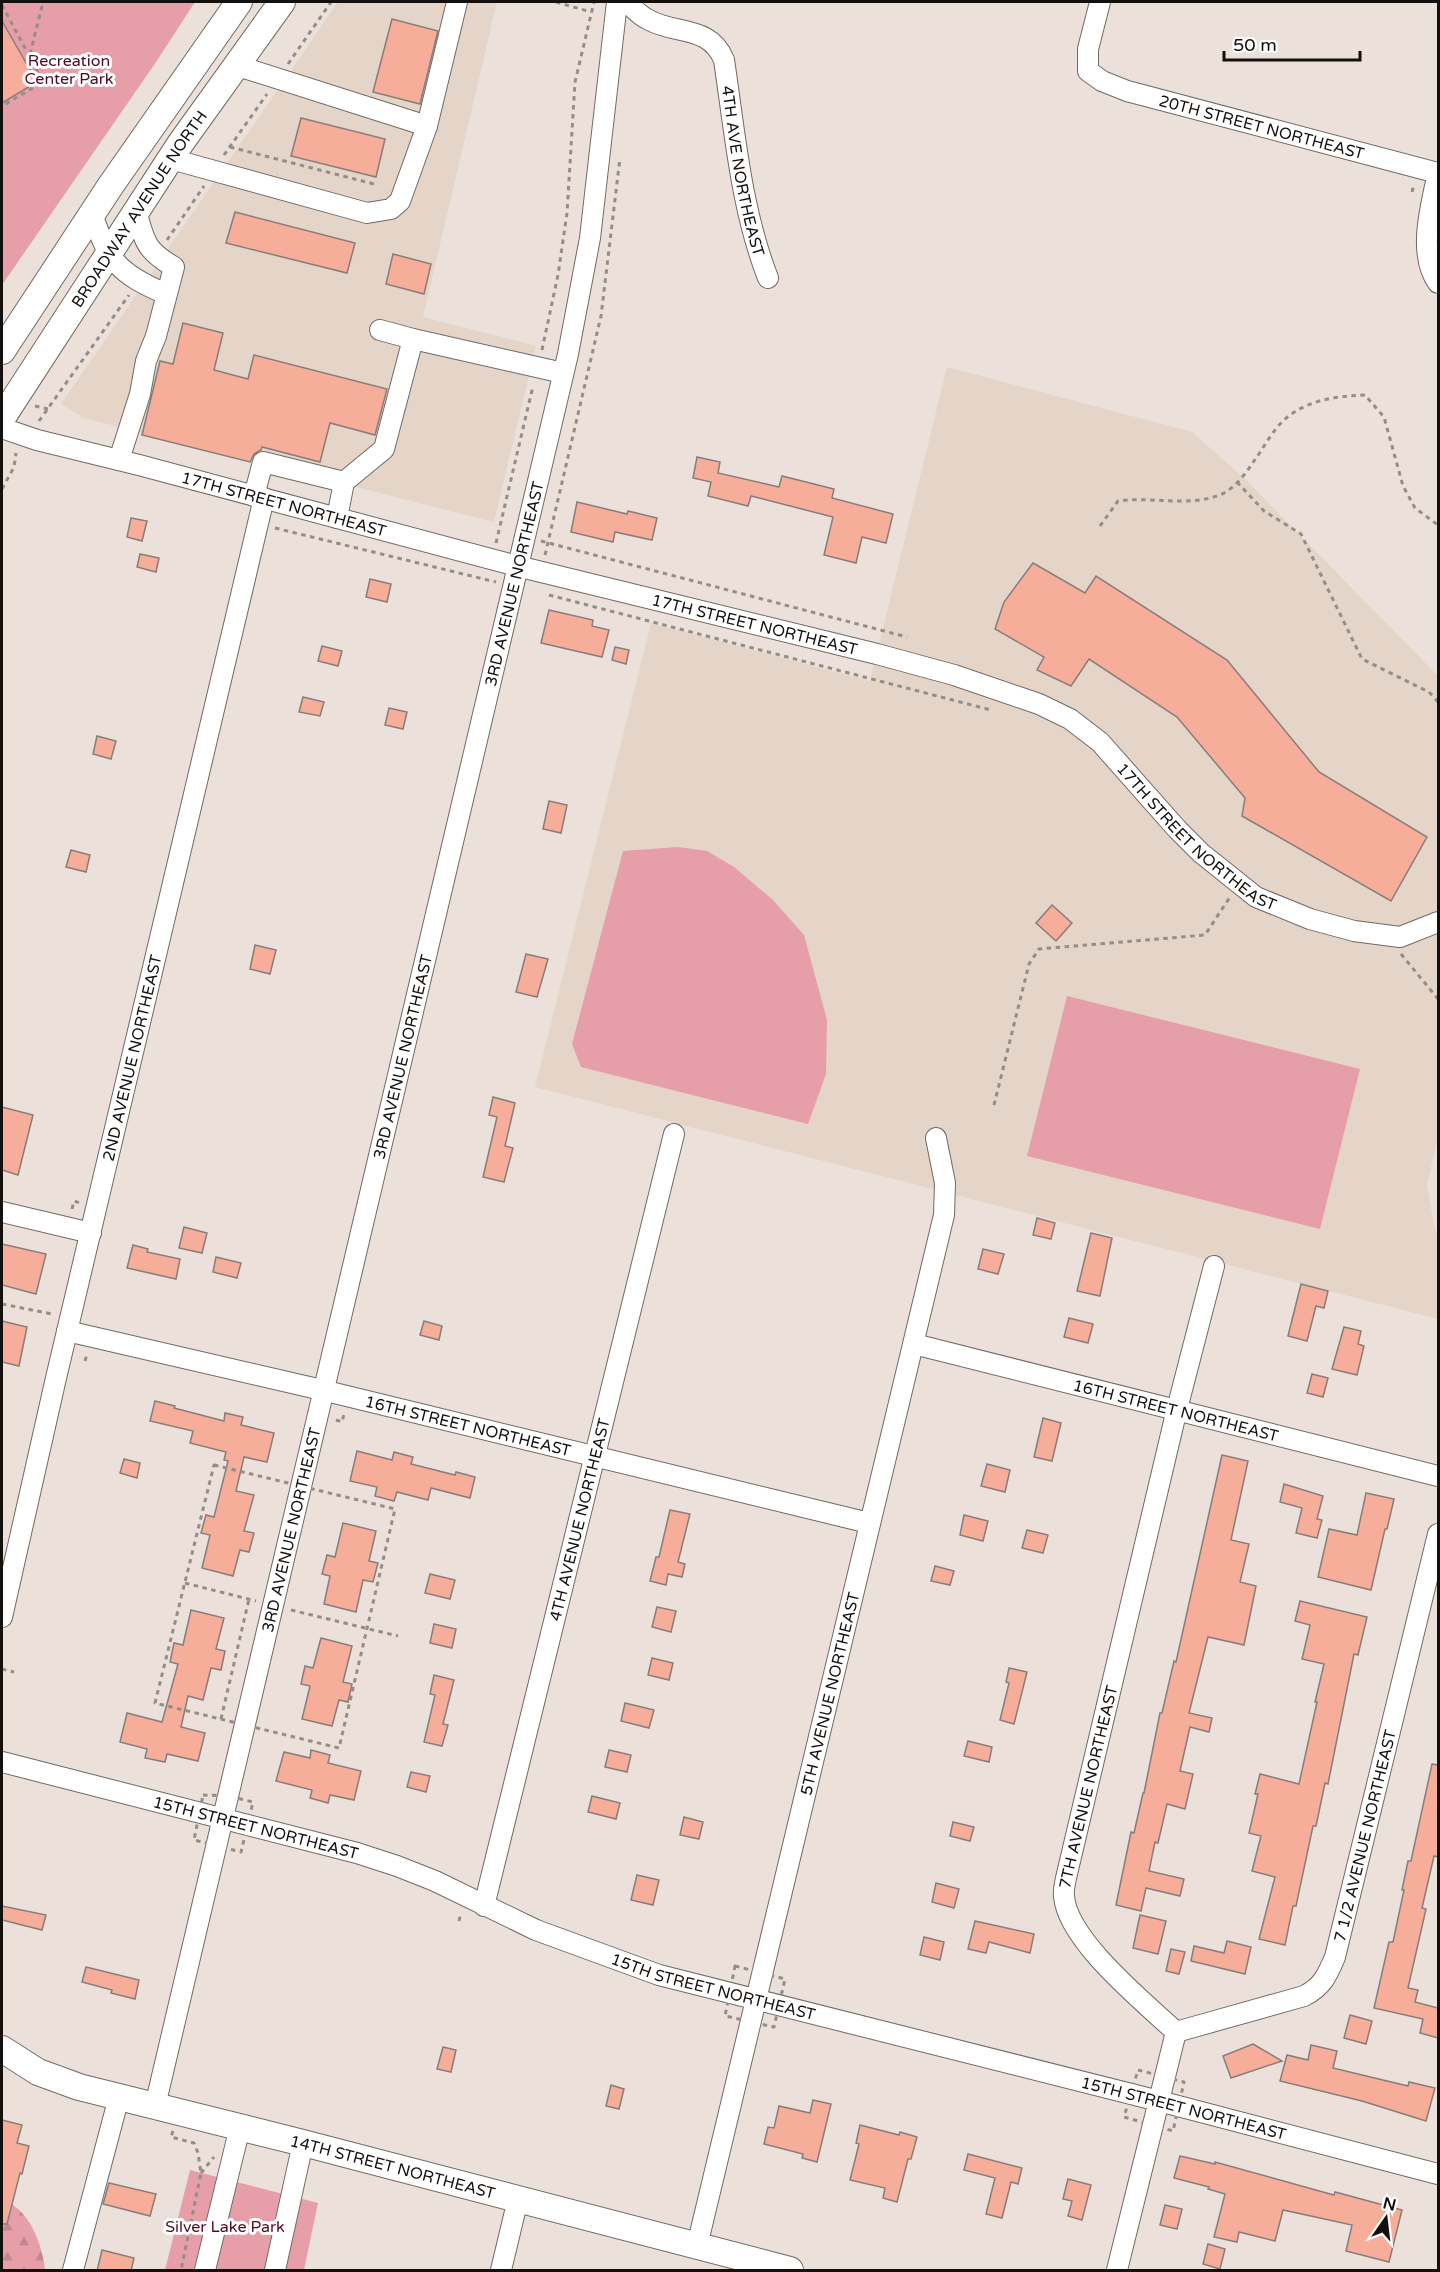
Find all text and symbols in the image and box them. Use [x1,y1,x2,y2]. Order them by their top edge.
scale bar [1224,24,1360,62]
text: 50 m [1233,34,1277,56]
park label: Recreation Center Park [25,51,114,89]
street label: 4TH AVE NORTHEAST [717,85,769,259]
street label: 20TH STREET NORTHEAST [1157,91,1366,164]
street label: BROADWAY AVENUE NORTH [67,107,212,312]
street label: 17TH STREET NORTHEAST [179,468,388,542]
street label: 3RD AVENUE NORTHEAST [481,479,549,688]
street label: 17TH STREET NORTHEAST [650,590,860,660]
street label: 17TH STREET NORTHEAST [1112,759,1279,915]
street label: 3RD AVENUE NORTHEAST [369,952,437,1161]
street label: 2ND AVENUE NORTHEAST [99,953,167,1163]
street label: 16TH STREET NORTHEAST [1071,1375,1281,1446]
street label: 16TH STREET NORTHEAST [363,1392,573,1461]
street label: 4TH AVENUE NORTHEAST [545,1416,615,1623]
street label: 3RD AVENUE NORTHEAST [258,1425,326,1634]
street label: 5TH AVENUE NORTHEAST [796,1590,864,1797]
street label: 7TH AVENUE NORTHEAST [1055,1683,1122,1891]
street label: 7 1/2 AVENUE NORTHEAST [1330,1727,1401,1944]
street label: 15TH STREET NORTHEAST [151,1792,361,1864]
street label: 15TH STREET NORTHEAST [608,1949,818,2025]
street label: 15TH STREET NORTHEAST [1079,2073,1289,2145]
street label: 14TH STREET NORTHEAST [288,2131,497,2204]
north arrow [1356,2188,1416,2248]
text: N [1381,2193,1398,2216]
park label: Silver Lake Park [165,2217,285,2237]

